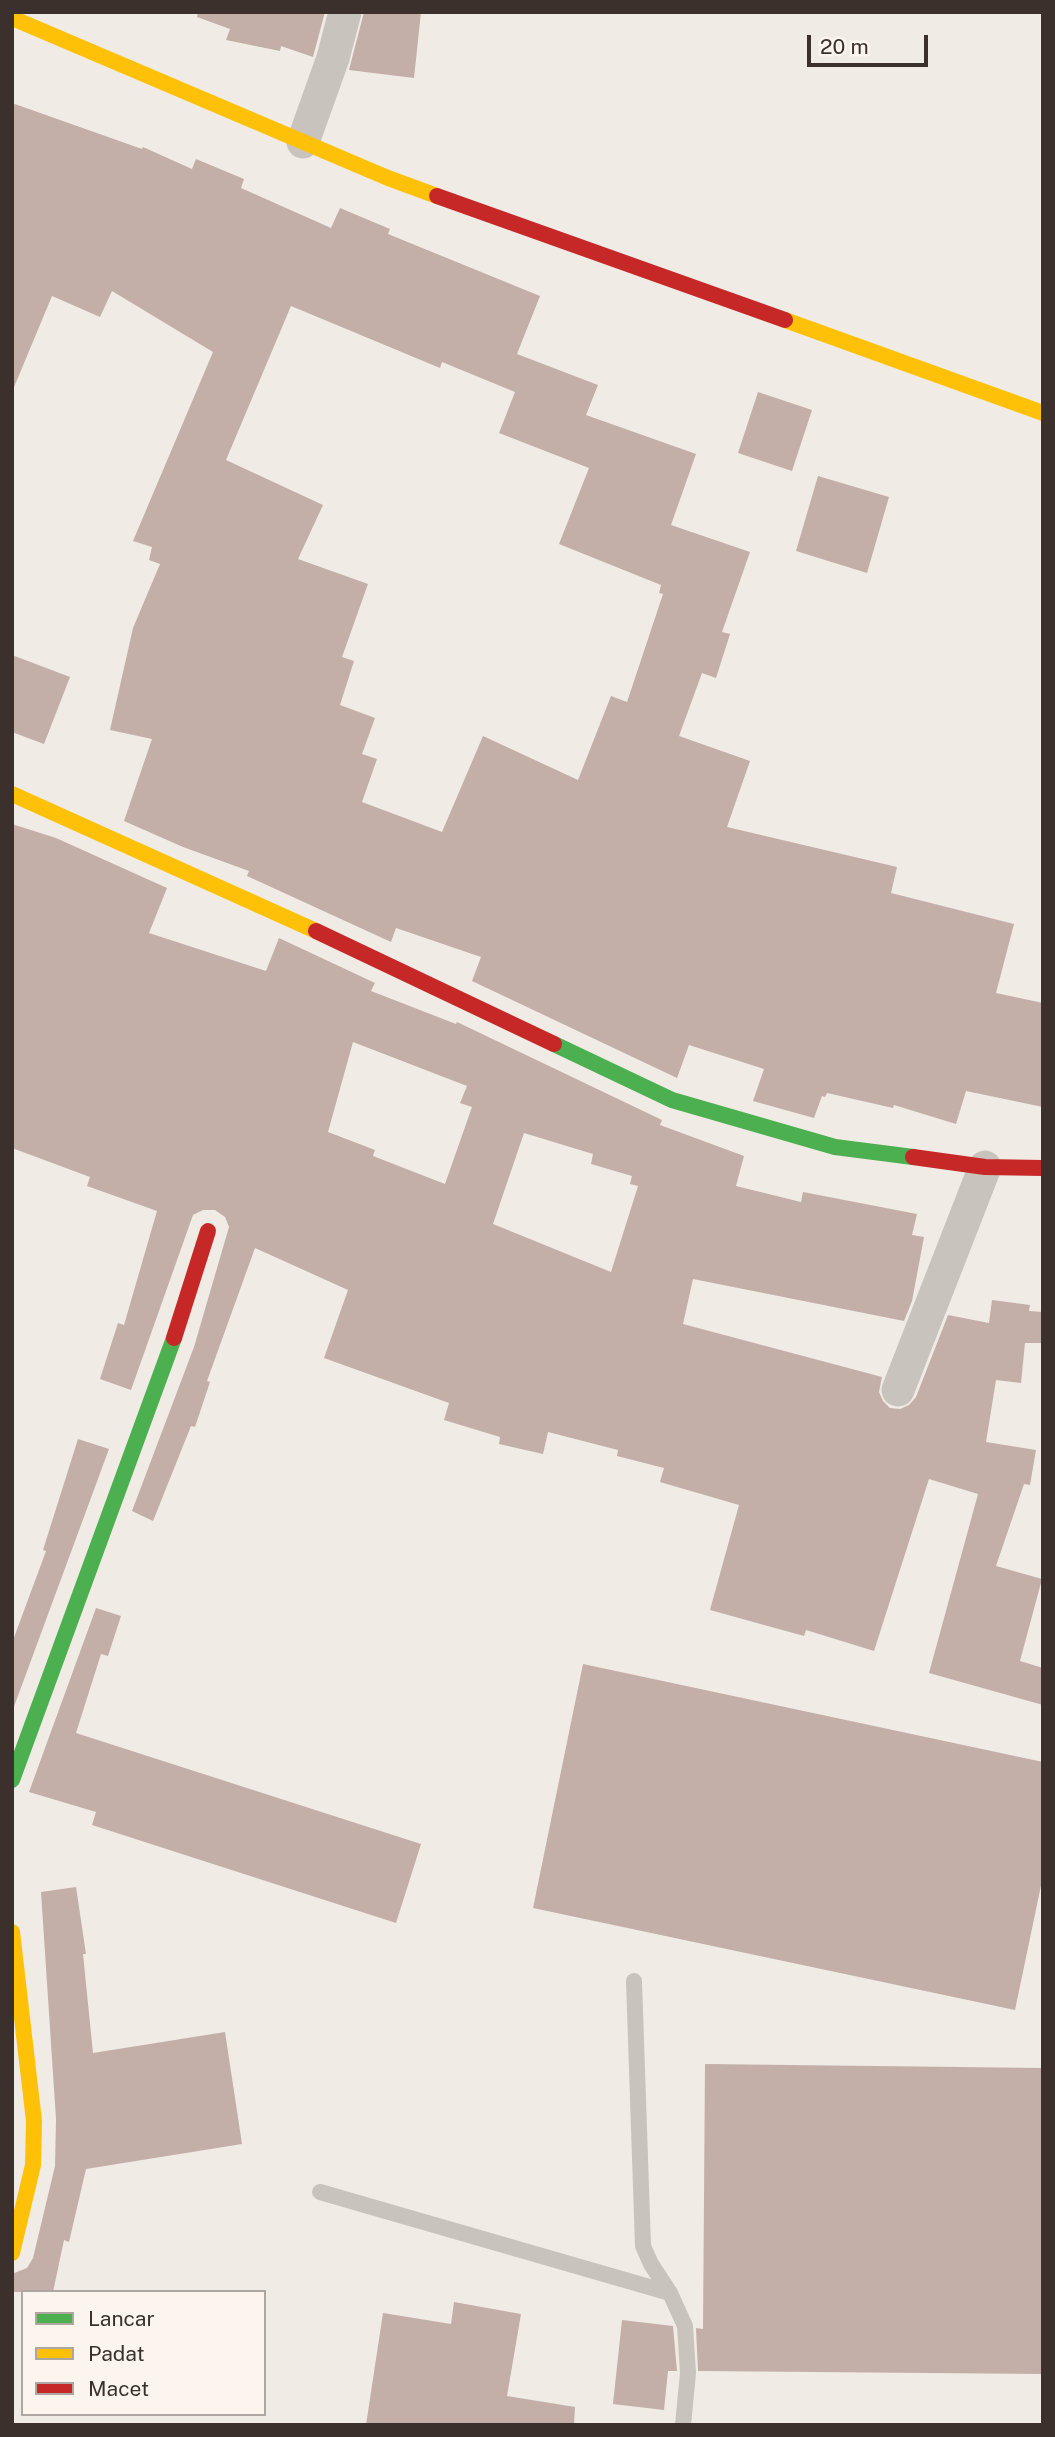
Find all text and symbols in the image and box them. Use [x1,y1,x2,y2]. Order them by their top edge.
scale bar [810,21,931,65]
text: 20 m [820,34,869,59]
legend [21,2290,266,2416]
text: Lancar [88,2306,155,2331]
text: Padat [88,2341,145,2366]
text: Macet [88,2376,149,2401]

